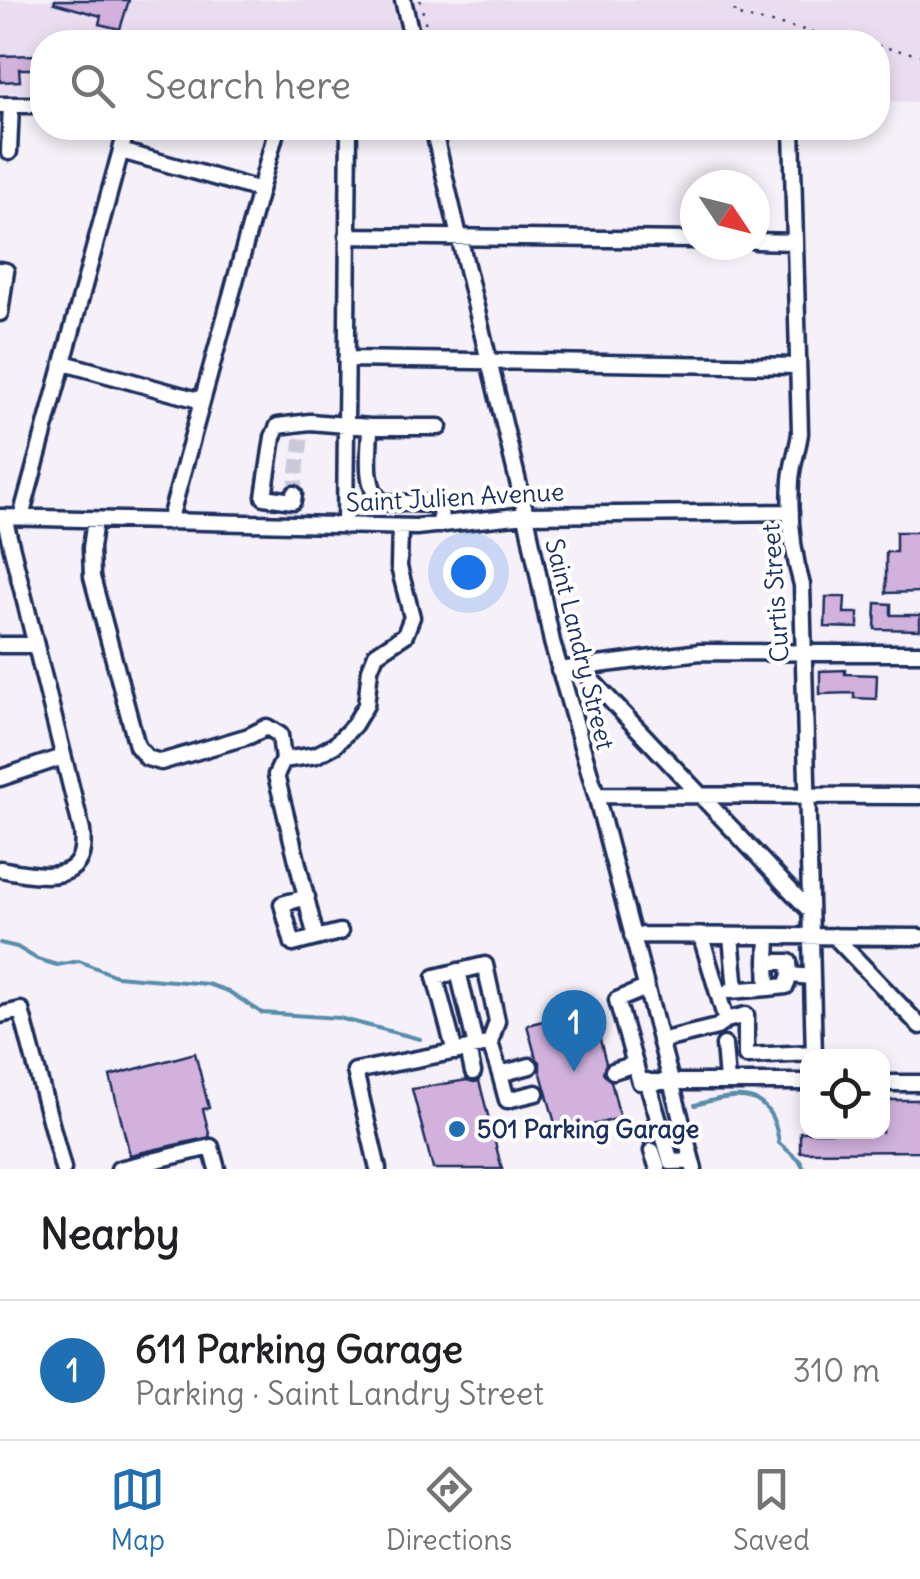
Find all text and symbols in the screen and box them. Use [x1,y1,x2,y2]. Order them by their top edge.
search box [30,30,890,140]
icon: search [65,58,120,113]
text: Search here [145,62,351,109]
north arrow [680,170,770,260]
street label: Saint Julien Avenue [345,475,565,519]
street label: Curtis Street [754,523,796,663]
street label: Saint Landry Street [538,535,622,753]
your location [443,547,494,598]
pin: 1 [542,990,606,1072]
map controls [800,1049,890,1139]
button: locate [800,1049,890,1139]
place label: 501 Parking Garage [477,1113,699,1145]
marker: 501 Parking Garage [446,1118,468,1140]
text: Nearby [40,1208,179,1260]
text: 611 Parking Garage [135,1326,463,1373]
text: 1 [66,1350,79,1391]
text: 310 m [793,1350,880,1391]
text: Parking · Saint Landry Street [135,1373,544,1414]
tab: Map [110,1462,165,1558]
tab: Directions [386,1462,512,1558]
tab: Saved [733,1462,810,1558]

